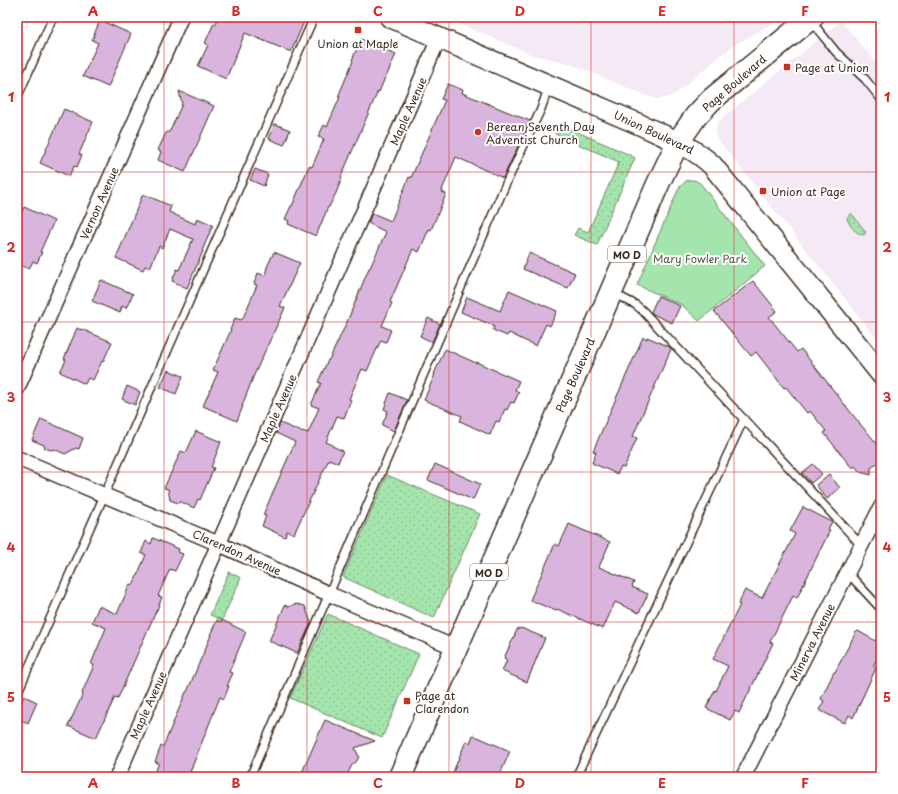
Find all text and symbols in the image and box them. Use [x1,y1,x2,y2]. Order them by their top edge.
text: A [88,1,98,20]
text: B [232,1,241,20]
text: C [373,1,383,20]
text: D [515,1,525,20]
text: E [658,1,666,20]
text: F [801,1,809,20]
marker: Union at Maple [353,25,363,35]
place label: Union at Maple [317,35,399,52]
street label: Page Boulevard [698,50,770,116]
place label: Page at Union [795,59,869,76]
marker: Page at Union [782,62,792,72]
street label: Maple Avenue [385,74,431,148]
text: 1 [8,87,14,106]
text: 1 [884,87,890,106]
street label: Union Boulevard [611,106,697,158]
place label: Berean Seventh Day Adventist Church [486,118,595,148]
marker: Berean Seventh Day Adventist Church [473,127,483,137]
street label: Vernon Avenue [75,164,123,242]
place label: Union at Page [771,183,846,200]
marker: Union at Page [758,186,768,196]
text: 2 [6,237,16,256]
text: 2 [882,237,892,256]
road number: MO D [608,246,646,262]
park label: Mary Fowler Park [653,250,747,267]
street label: Page Boulevard [551,335,599,415]
street label: Maple Avenue [255,371,301,445]
text: 3 [7,387,16,406]
text: 3 [883,387,892,406]
street label: Clarendon Avenue [190,525,284,579]
text: 4 [7,537,16,556]
text: 4 [883,537,892,556]
road number: MO D [470,564,508,580]
street label: Minerva Avenue [785,600,839,684]
street label: Maple Avenue [125,668,171,742]
text: 5 [7,687,15,706]
place label: Page at Clarendon [415,687,470,717]
text: 5 [883,687,891,706]
marker: Page at Clarendon [402,696,412,706]
text: A [88,773,98,792]
text: B [232,773,241,792]
text: C [373,773,383,792]
text: D [515,773,525,792]
text: E [658,773,666,792]
text: F [801,773,809,792]

